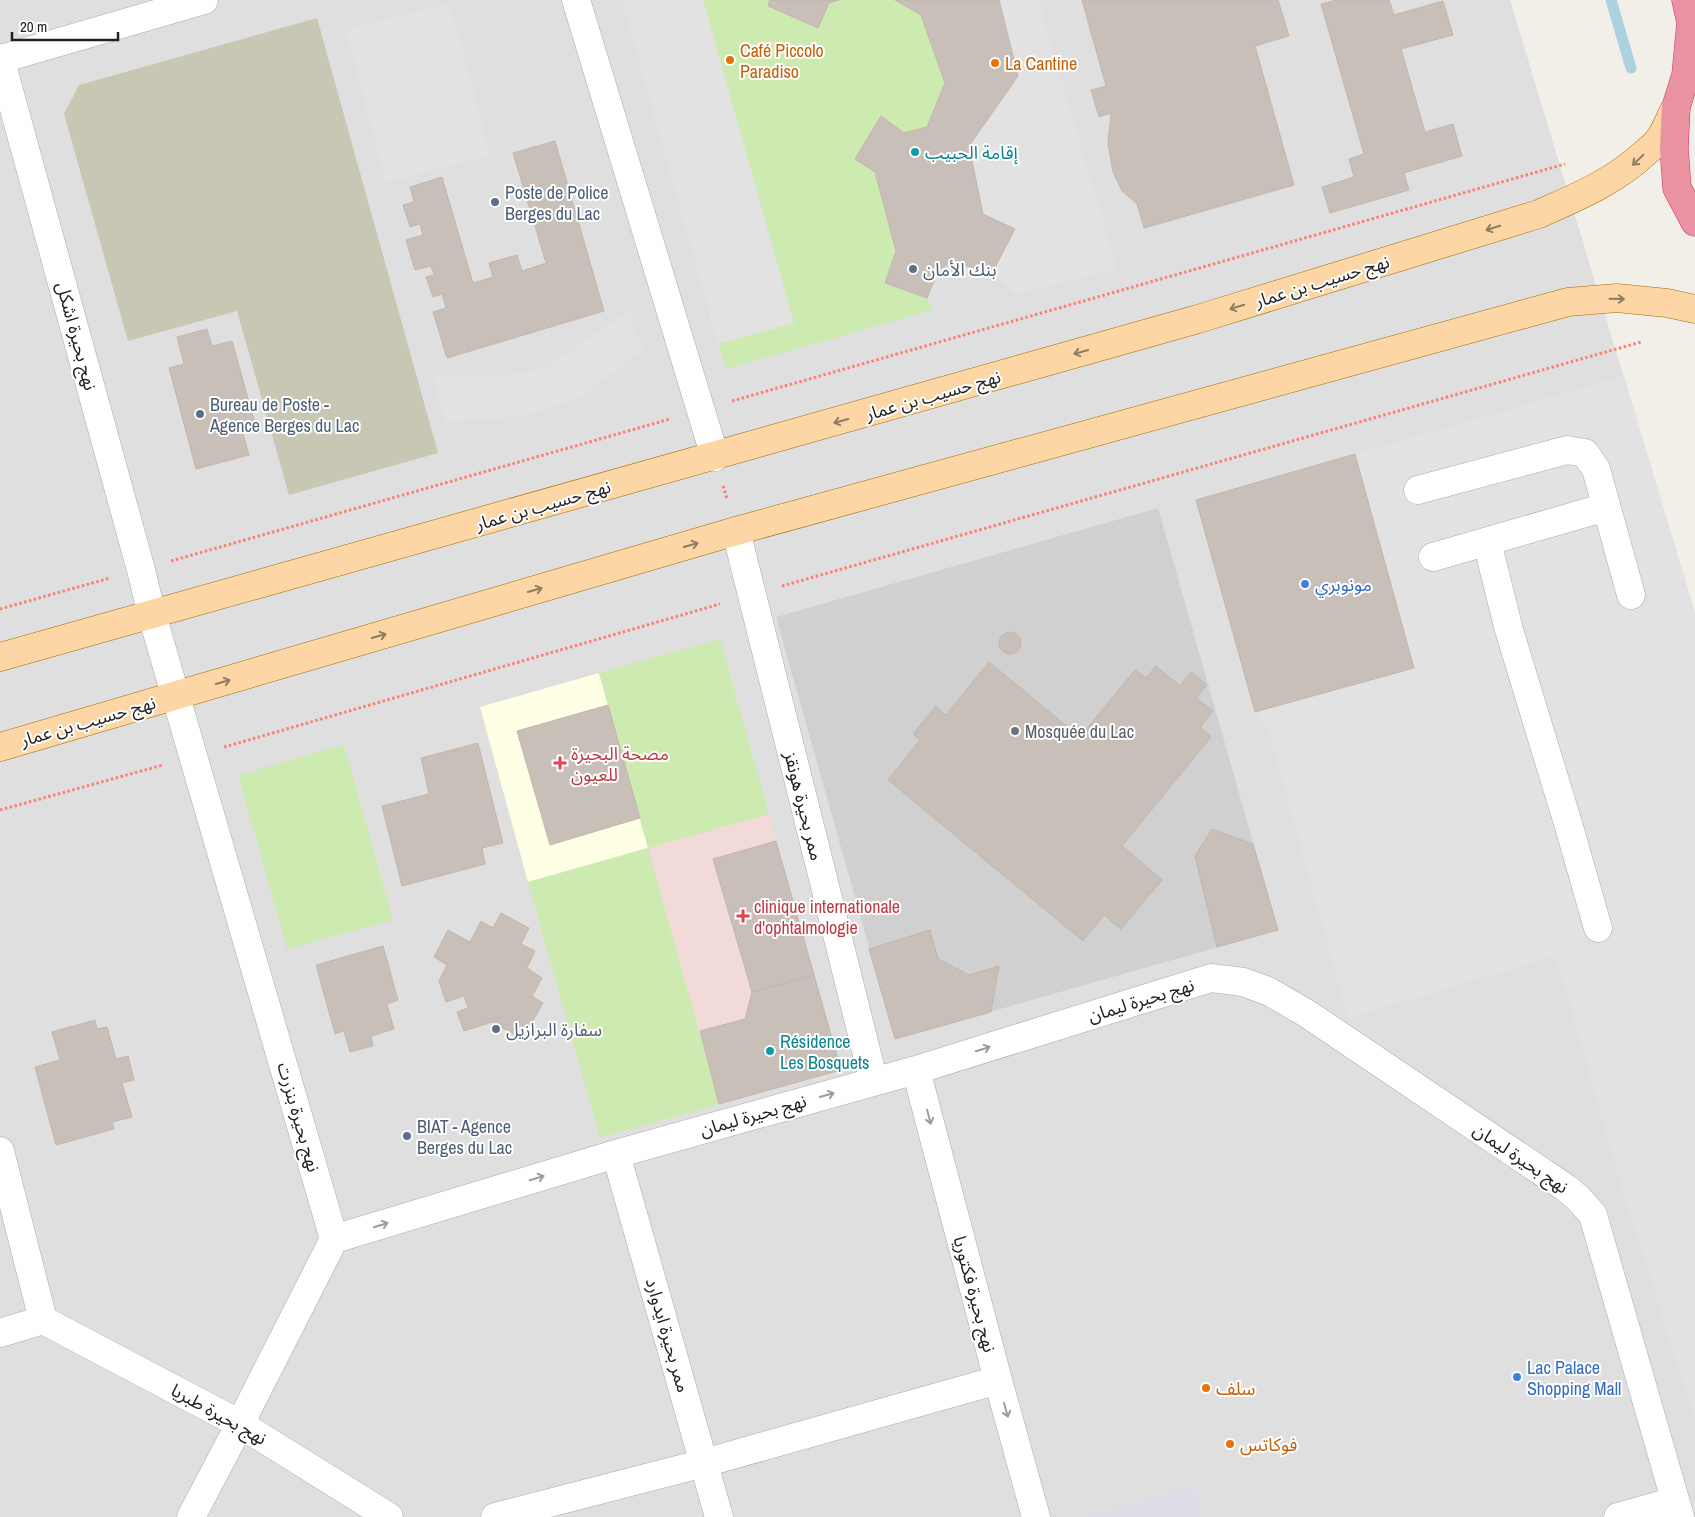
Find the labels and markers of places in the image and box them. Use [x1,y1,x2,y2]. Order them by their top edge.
place label: Café Piccolo Paradiso [740,38,824,84]
place label: La Cantine [1005,51,1077,76]
marker: Café Piccolo Paradiso [724,54,736,66]
marker: La Cantine [989,57,1001,69]
place label: إقامة الحبيب [925,140,1018,165]
marker: إقامة الحبيب [909,146,921,158]
place label: Poste de Police Berges du Lac [505,180,608,226]
marker: Poste de Police Berges du Lac [489,196,501,208]
place label: بنك الأمان [923,257,997,282]
marker: بنك الأمان [907,263,919,275]
place label: Bureau de Poste - Agence Berges du Lac [209,392,359,438]
marker: Bureau de Poste - Agence Berges du Lac [194,408,206,420]
place label: مونوبري [1315,572,1372,598]
marker: مونوبري [1299,578,1311,590]
place label: Mosquée du Lac [1025,719,1134,744]
marker: Mosquée du Lac [1009,725,1021,737]
place label: مصحة البحيرة للعيون [571,741,669,787]
marker: مصحة البحيرة للعيون [553,756,567,770]
place label: clinique internationale d'ophtalmologie [754,894,900,940]
marker: clinique internationale d'ophtalmologie [736,909,750,923]
place label: سفارة البرازيل [506,1017,602,1042]
marker: سفارة البرازيل [490,1023,502,1035]
place label: Résidence Les Bosquets [780,1029,869,1075]
marker: Résidence Les Bosquets [764,1045,776,1057]
place label: BIAT - Agence Berges du Lac [417,1114,512,1160]
marker: BIAT - Agence Berges du Lac [401,1130,413,1142]
place label: Lac Palace Shopping Mall [1527,1355,1621,1401]
marker: Lac Palace Shopping Mall [1511,1371,1523,1383]
place label: سلف [1216,1376,1255,1401]
marker: سلف [1200,1382,1212,1394]
place label: فوكاتس [1240,1432,1297,1457]
marker: فوكاتس [1224,1438,1236,1450]

